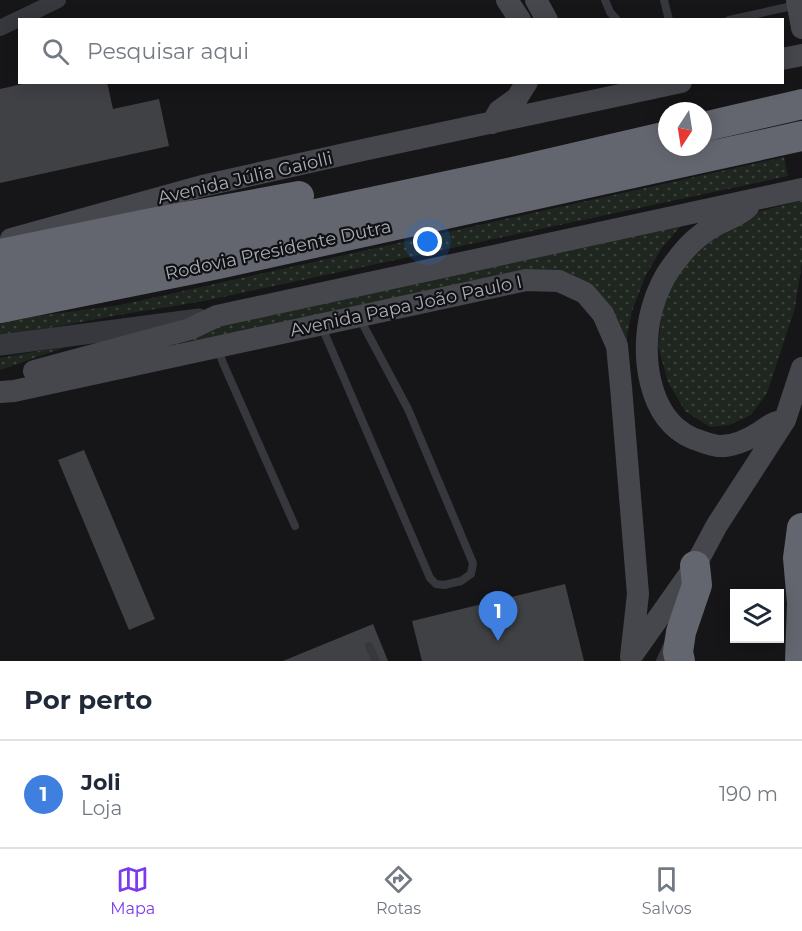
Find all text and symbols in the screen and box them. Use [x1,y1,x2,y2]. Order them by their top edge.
search box [18,18,784,84]
icon: search [39,35,72,68]
text: Pesquisar aqui [87,38,249,65]
north arrow [658,102,712,156]
street label: Avenida Júlia Gaiolli [155,147,335,209]
street label: Rodovia Presidente Dutra [163,215,393,285]
your location [413,227,442,256]
street label: Avenida Papa João Paulo I [288,271,524,341]
map controls [730,589,784,643]
button: layers [730,589,784,643]
pin: 1 [478,592,518,641]
text: Por perto [24,684,152,716]
text: Joli [81,769,121,796]
text: 1 [40,782,47,806]
text: 190 m [719,782,778,806]
text: Loja [81,796,122,820]
tab: Mapa [110,863,155,918]
tab: Rotas [376,863,421,918]
tab: Salvos [642,863,692,918]

